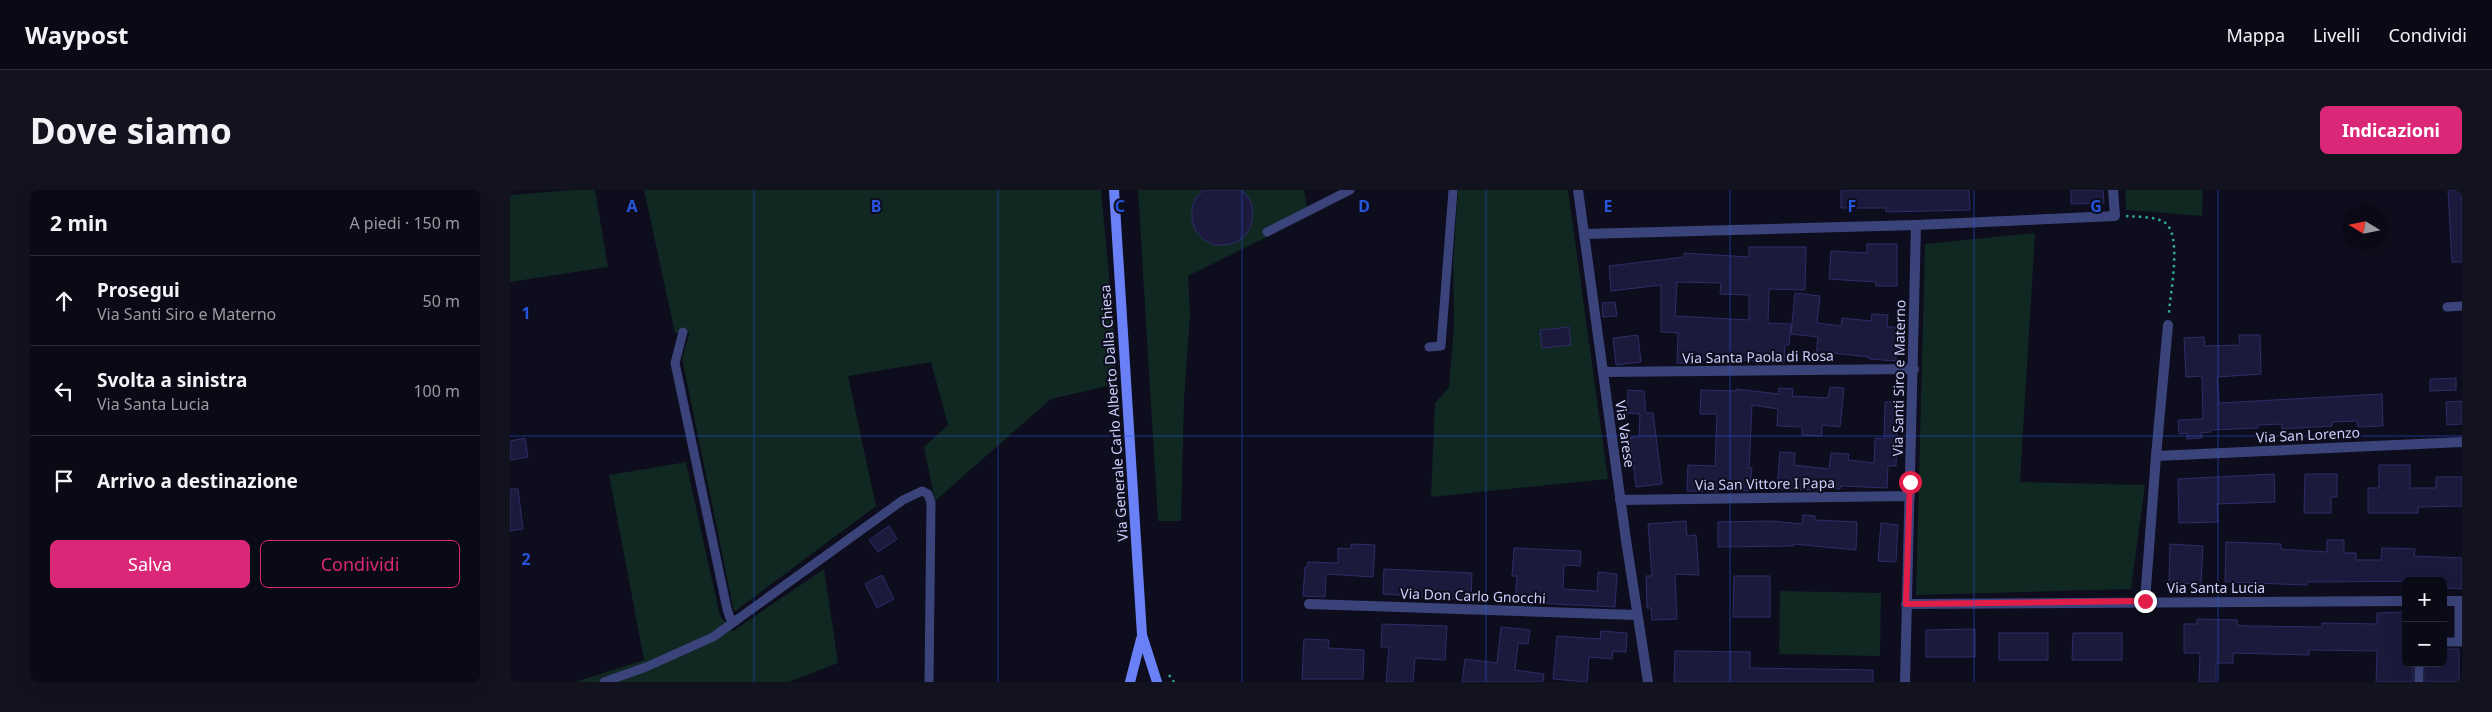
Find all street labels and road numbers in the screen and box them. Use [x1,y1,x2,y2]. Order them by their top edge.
street label: Via Generale Carlo Alberto Dalla Chiesa [1095,284,1132,542]
street label: Via Santi Siro e Materno [1888,299,1909,457]
street label: Via Santa Paola di Rosa [1682,346,1834,367]
street label: Via Varese [1611,399,1640,469]
street label: Via San Lorenzo [2255,422,2361,447]
street label: Via San Vittore I Papa [1695,473,1835,494]
street label: Via Santa Lucia [2167,578,2265,597]
street label: Via Don Carlo Gnocchi [1400,583,1546,608]

